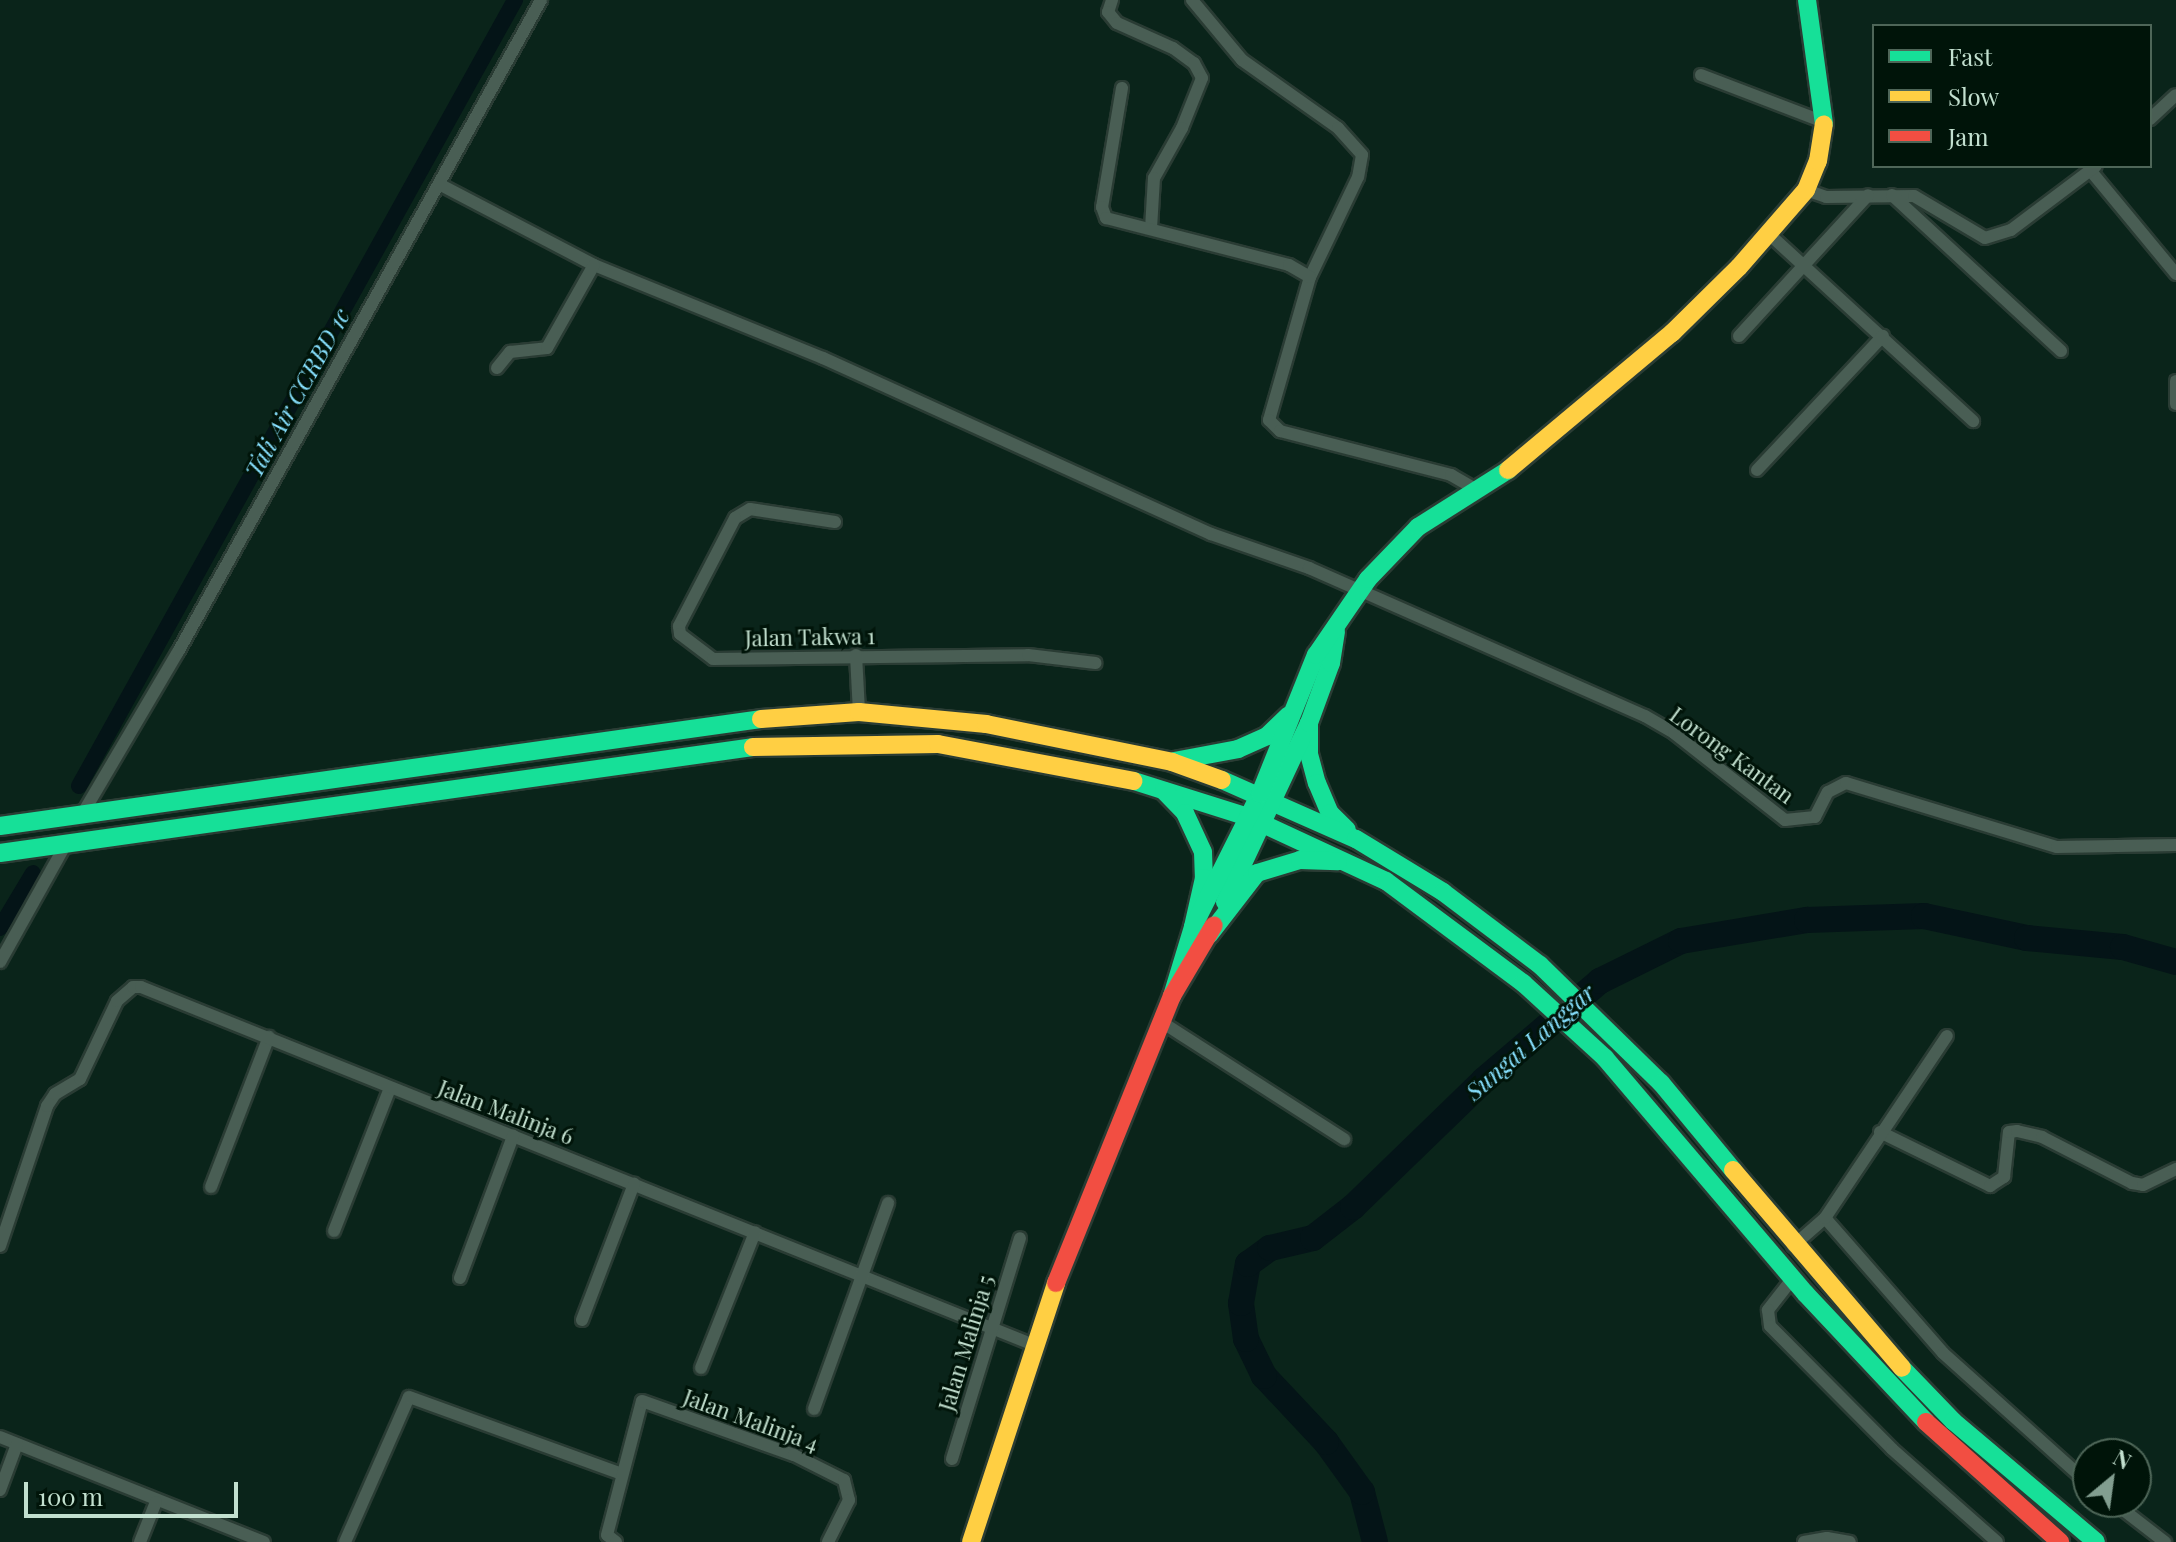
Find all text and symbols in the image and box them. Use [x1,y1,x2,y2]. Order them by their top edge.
legend [1872,24,2152,168]
text: Fast [1948,40,1993,72]
text: Slow [1948,80,1999,112]
text: Jam [1948,120,1989,152]
water label: Tali Air CCRBD 1c [238,303,356,483]
street label: Jalan Takwa 1 [744,623,876,651]
street label: Lorong Kantan [1665,701,1799,809]
water label: Sungai Langgar [1459,978,1601,1106]
street label: Jalan Malinja 6 [434,1074,578,1150]
street label: Jalan Malinja 5 [933,1272,999,1414]
street label: Jalan Malinja 4 [680,1383,822,1457]
north arrow [2072,1438,2152,1518]
text: N [2108,1442,2137,1476]
scale bar [28,1466,242,1516]
text: 100 m [38,1480,103,1512]

